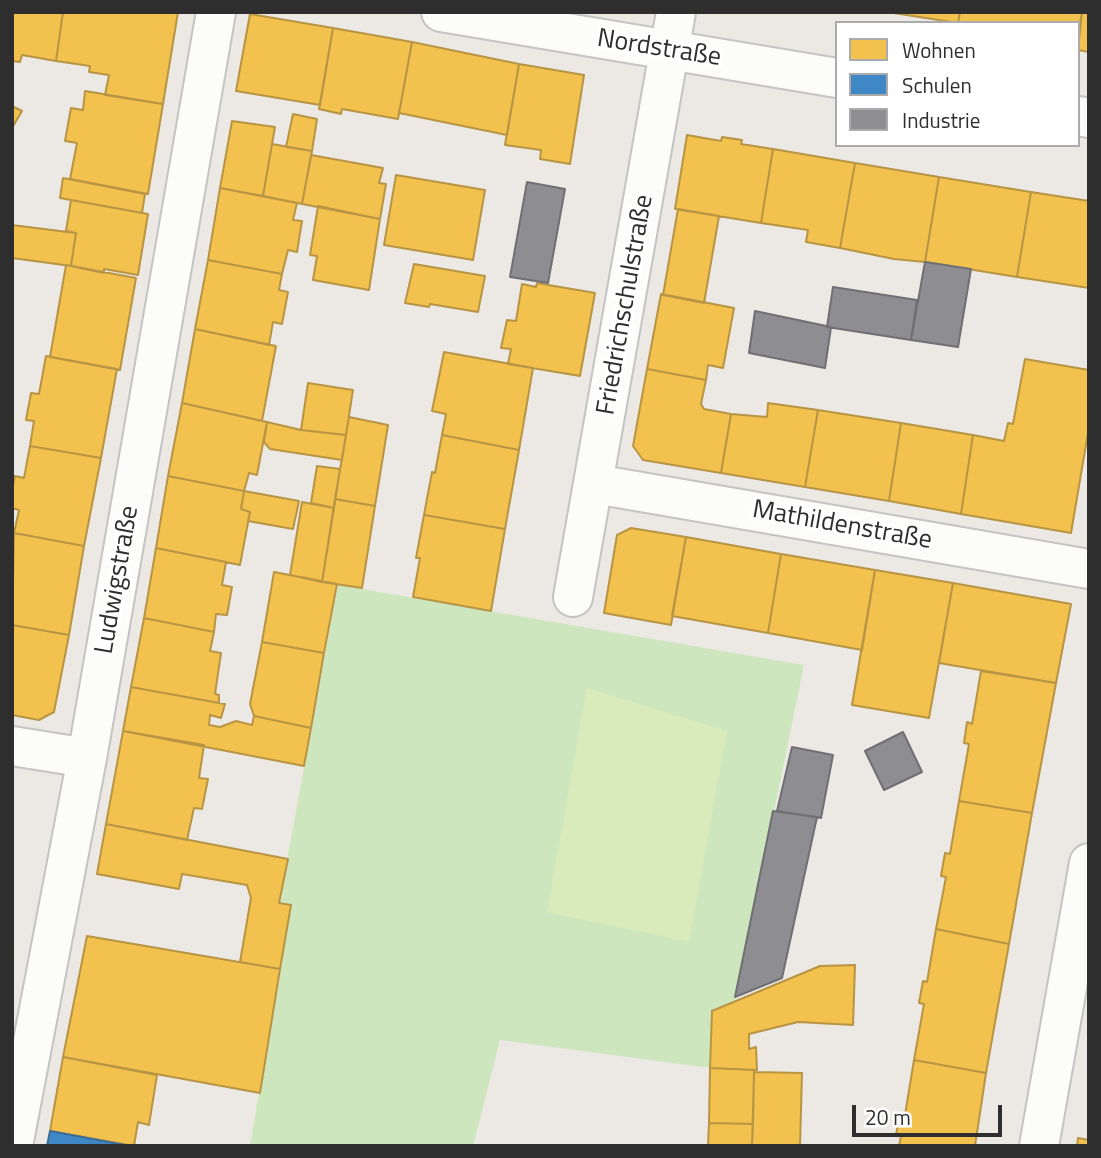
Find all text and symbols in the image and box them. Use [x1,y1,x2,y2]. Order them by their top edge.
legend [835,21,1080,147]
street label: Nordstraße [595,24,723,74]
text: Wohnen [902,34,976,66]
text: Schulen [902,69,972,101]
text: Industrie [902,104,980,136]
street label: Friedrichschulstraße [591,192,661,418]
street label: Mathildenstraße [750,495,934,557]
street label: Ludwigstraße [90,503,146,657]
scale bar [856,1092,1006,1136]
text: 20 m [865,1101,911,1133]

